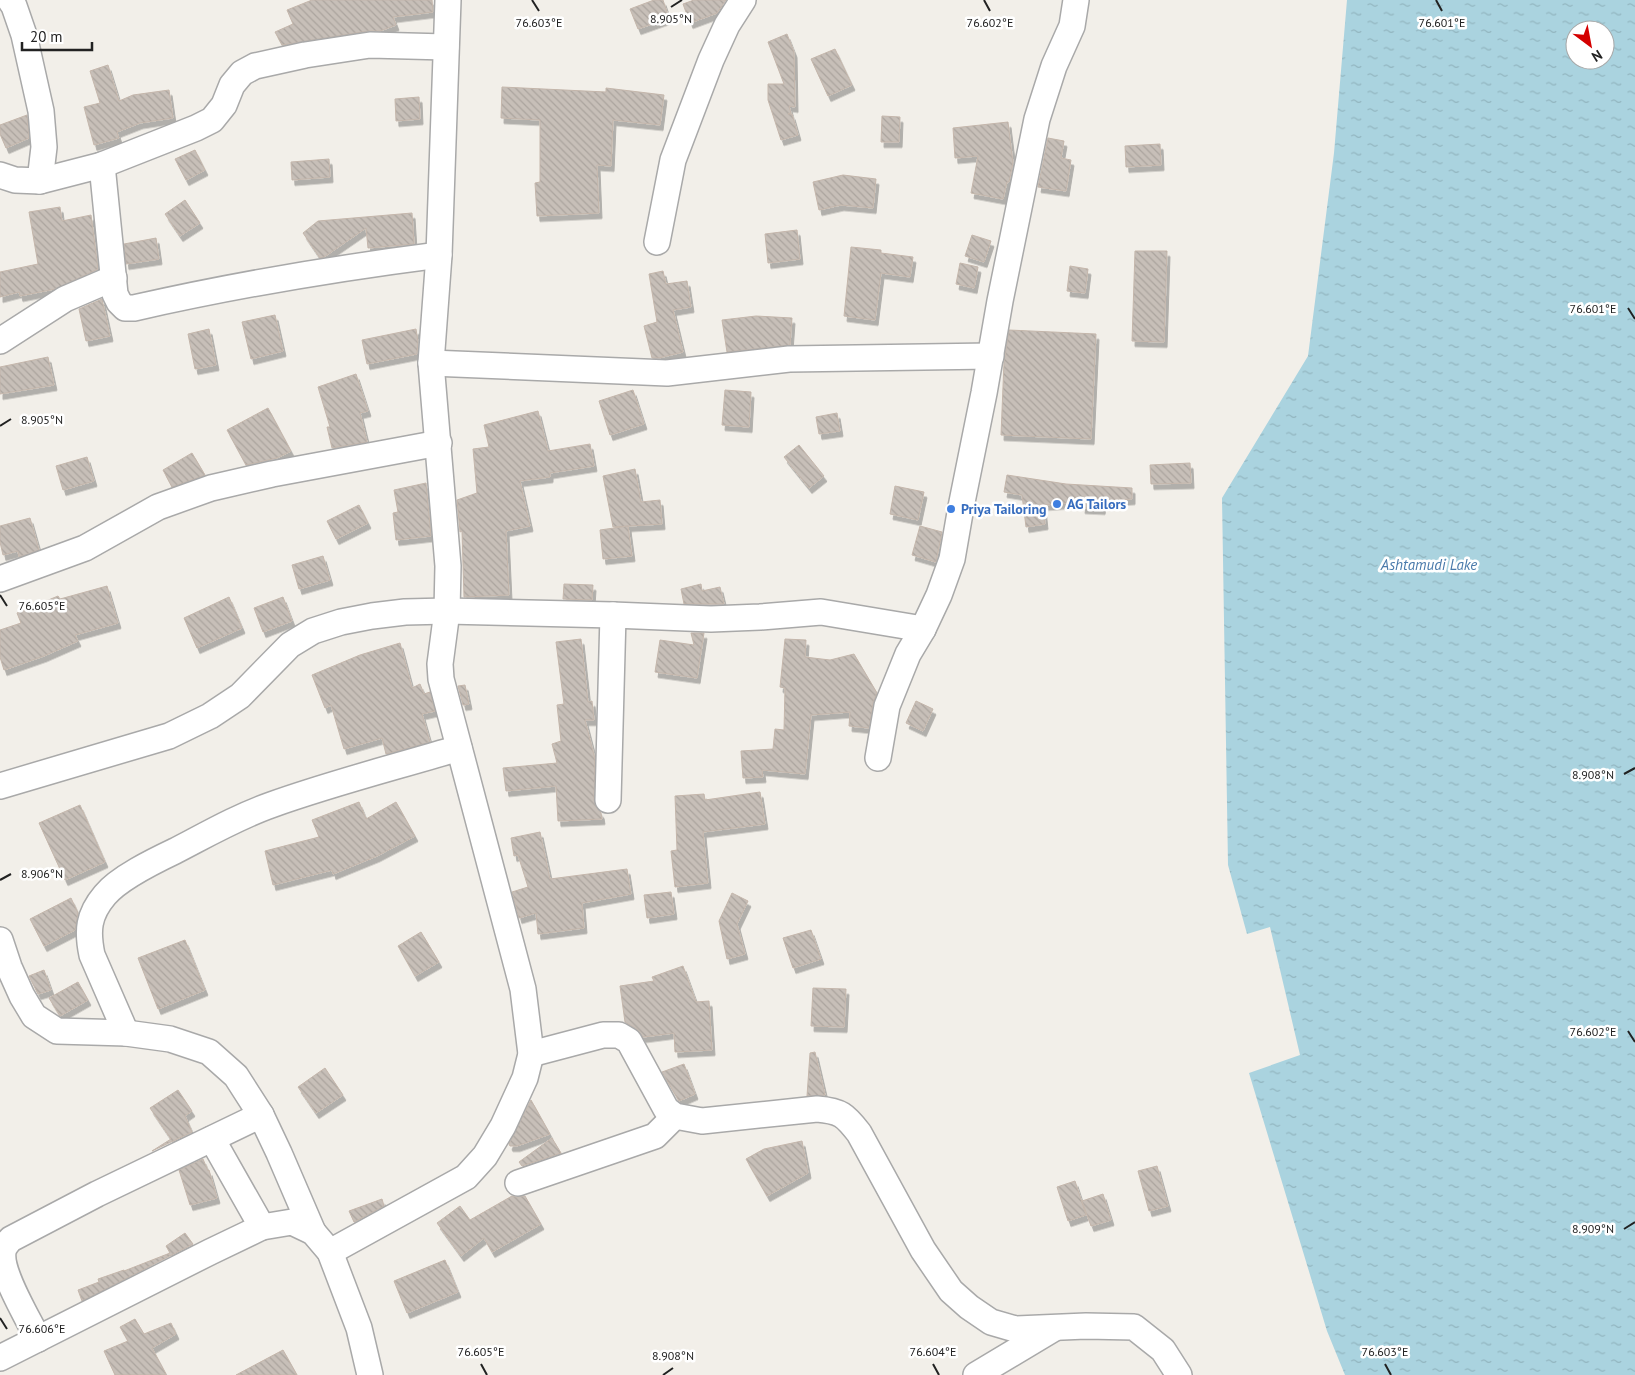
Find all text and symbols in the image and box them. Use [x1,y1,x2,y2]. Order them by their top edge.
text: 8.905°N [650,11,692,26]
text: 76.603°E [516,15,562,30]
text: 76.602°E [967,15,1013,30]
text: 76.601°E [1419,15,1465,30]
scale bar [22,20,92,52]
north arrow [1565,20,1615,70]
text: 20 m [30,27,63,46]
text: N [1588,46,1606,66]
text: 76.601°E [1570,301,1616,316]
text: 8.905°N [21,412,63,427]
place label: AG Tailors [1067,495,1126,513]
marker: AG Tailors [1051,498,1063,510]
place label: Priya Tailoring [961,500,1047,518]
marker: Priya Tailoring [945,503,957,515]
water label: Ashtamudi Lake [1380,555,1477,574]
text: 76.605°E [19,598,65,613]
text: 8.908°N [1572,767,1614,782]
text: 8.906°N [21,866,63,881]
text: 76.602°E [1570,1024,1616,1039]
text: 8.909°N [1572,1221,1614,1236]
text: 76.606°E [19,1321,65,1336]
text: 76.605°E [458,1344,504,1359]
text: 76.604°E [910,1344,956,1359]
text: 76.603°E [1362,1344,1408,1359]
text: 8.908°N [652,1348,694,1363]

